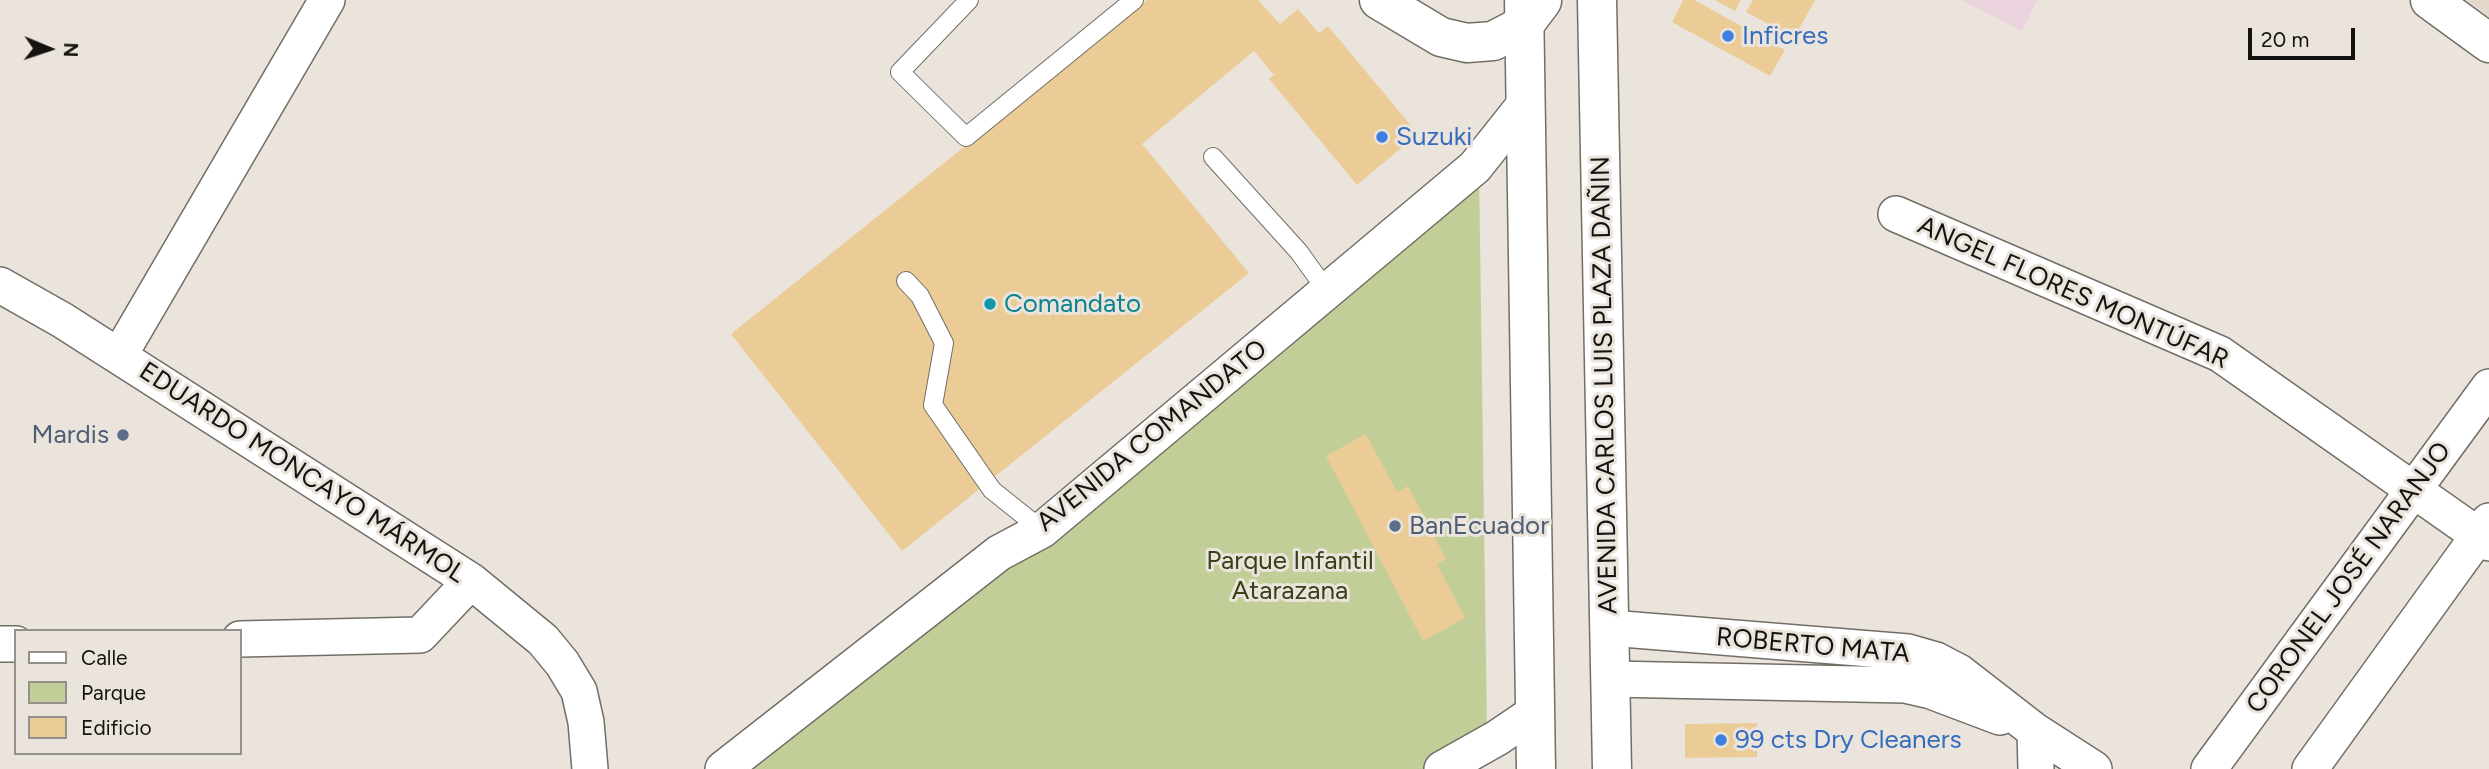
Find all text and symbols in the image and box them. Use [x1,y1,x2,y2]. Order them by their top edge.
north arrow [14,14,84,84]
scale bar [2251,14,2358,58]
place label: Inficres [1742,20,1828,52]
text: 20 m [2261,27,2309,52]
marker: Inficres [1720,28,1736,44]
text: N [59,42,82,57]
place label: Suzuki [1396,121,1472,153]
marker: Suzuki [1374,129,1390,145]
street label: AVENIDA CARLOS LUIS PLAZA DAÑIN [1585,156,1625,614]
street label: ANGEL FLORES MONTÚFAR [1913,210,2233,376]
place label: Comandato [1004,288,1141,320]
marker: Comandato [982,296,998,312]
street label: AVENIDA COMANDATO [1031,333,1273,539]
street label: EDUARDO MONCAYO MÁRMOL [133,356,471,590]
place label: Mardis [32,419,109,451]
marker: Mardis [115,427,131,443]
street label: CORONEL JOSÉ NARANJO [2240,436,2458,720]
place label: BanEcuador [1409,510,1549,542]
marker: BanEcuador [1387,518,1403,534]
park label: Parque Infantil Atarazana [1206,545,1374,606]
street label: ROBERTO MATA [1715,622,1911,670]
legend [14,629,242,755]
text: Calle [81,645,128,670]
text: Parque [81,680,146,705]
text: Edificio [81,715,152,740]
place label: 99 cts Dry Cleaners [1735,724,1962,756]
marker: 99 cts Dry Cleaners [1713,732,1729,748]

